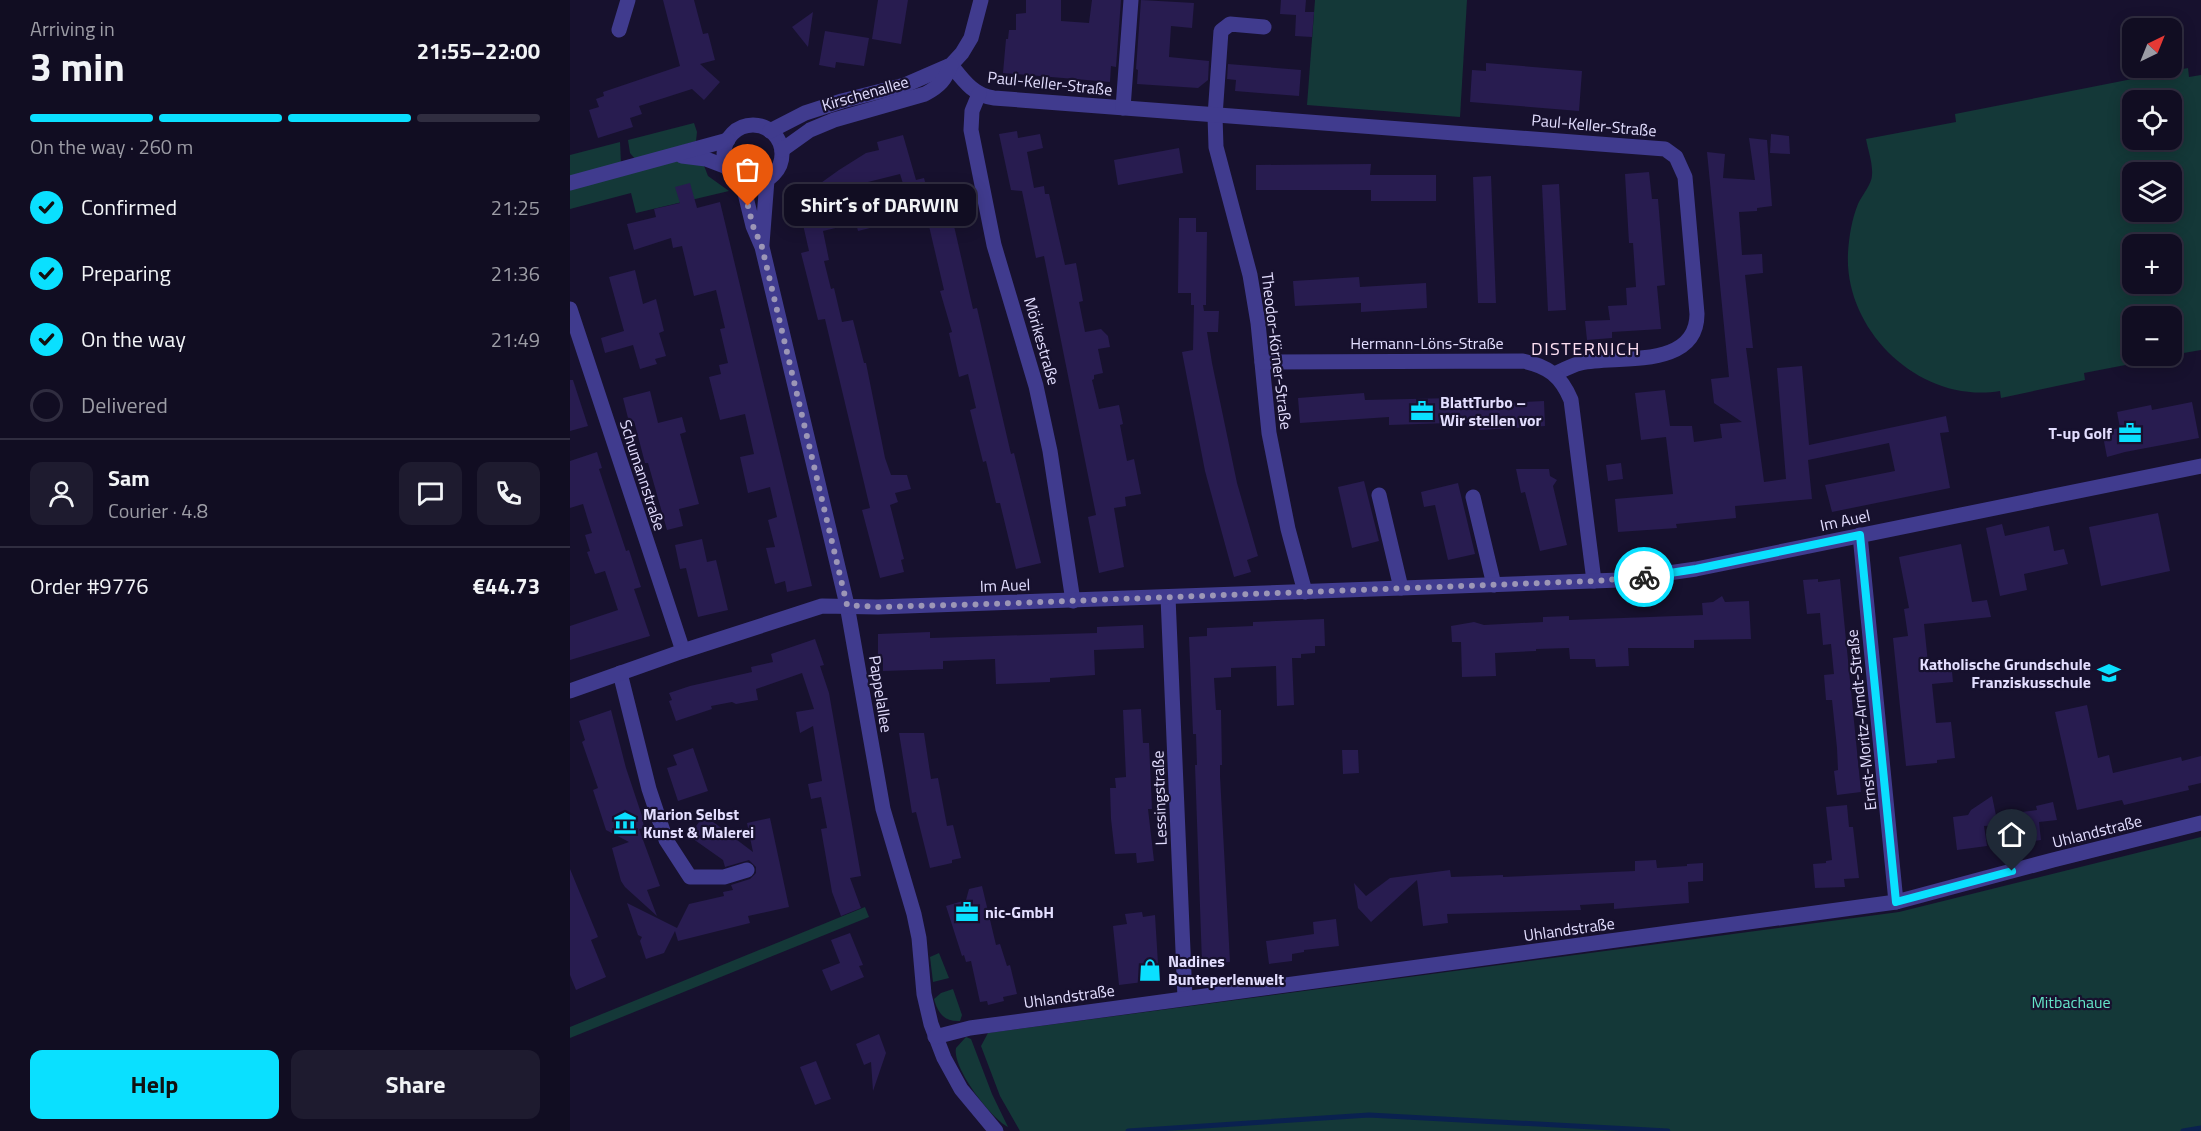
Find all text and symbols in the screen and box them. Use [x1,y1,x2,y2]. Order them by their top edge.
text: Arriving in [30,13,115,44]
north arrow [2122,18,2182,78]
map controls [2122,18,2182,366]
text: 21:55–22:00 [417,34,540,68]
text: 3 min [30,37,125,96]
street label: Paul-Keller-Straße [986,65,1114,101]
street label: Kirschenallee [819,69,911,117]
button: locate [2122,90,2182,150]
street label: Paul-Keller-Straße [1530,108,1658,142]
text: On the way · 260 m [30,131,193,162]
pin [722,144,773,206]
icon: bag [731,153,764,186]
button: layers [2122,162,2182,222]
callout: Shirt´s of DARWIN [784,185,976,227]
text: Shirt´s of DARWIN [801,189,959,220]
text: Confirmed [81,190,177,224]
icon: check [30,191,63,224]
text: 21:25 [491,192,540,223]
button: + [2122,234,2182,294]
text: Preparing [81,256,171,290]
icon: check [30,257,63,290]
text: 21:36 [491,258,540,289]
street label: Theodor-Körner-Straße [1255,271,1299,431]
street label: Mörikestraße [1018,294,1066,388]
button: − [2122,306,2182,366]
text: On the way [81,322,186,356]
icon: check [30,323,63,356]
text: 21:49 [491,324,540,355]
street label: Hermann-Löns-Straße [1350,331,1504,355]
district label: DISTERNICH [1531,335,1641,362]
text: Delivered [81,388,168,422]
place label: BlattTurbo – Wir stellen vor [1440,390,1542,432]
office icon: BlattTurbo – Wir stellen vor [1409,398,1435,424]
street label: Schumannstraße [614,417,672,533]
office icon: T-up Golf [2117,420,2143,446]
place label: T-up Golf [2049,421,2112,445]
text: Sam [108,461,150,495]
button: person [30,462,93,525]
button: chat [399,462,462,525]
button: phone [477,462,540,525]
text: Courier · 4.8 [108,495,208,526]
street label: Im Auel [1818,503,1872,537]
courier [1614,547,1674,607]
icon: bike [1628,561,1661,594]
text: Order #9776 [30,569,149,603]
text: €44.73 [473,569,540,603]
street label: Im Auel [979,572,1031,598]
street label: Ernst-Moritz-Arndt-Straße [1840,628,1882,812]
place label: Katholische Grundschule Franziskusschule [1919,652,2091,694]
street label: Pappelallee [863,654,899,734]
school or university icon: Katholische Grundschule Franziskusschule [2096,660,2122,686]
street label: Lessingstraße [1145,750,1173,846]
place label: Marion Selbst Kunst & Malerei [643,802,754,844]
street label: Uhlandstraße [2050,808,2144,854]
pin [1986,809,2037,871]
museum icon: Marion Selbst Kunst & Malerei [612,810,638,836]
icon: home [1995,818,2028,851]
office icon: nic-GmbH [954,899,980,925]
place label: nic-GmbH [985,900,1054,924]
street label: Uhlandstraße [1522,911,1616,947]
place label: Nadines Bunteperlenwelt [1168,949,1284,991]
shop icon: Nadines Bunteperlenwelt [1137,957,1163,983]
street label: Uhlandstraße [1022,978,1116,1014]
park label: Mitbachaue [2031,990,2111,1014]
button: Help [30,1050,279,1119]
button: Share [291,1050,540,1119]

